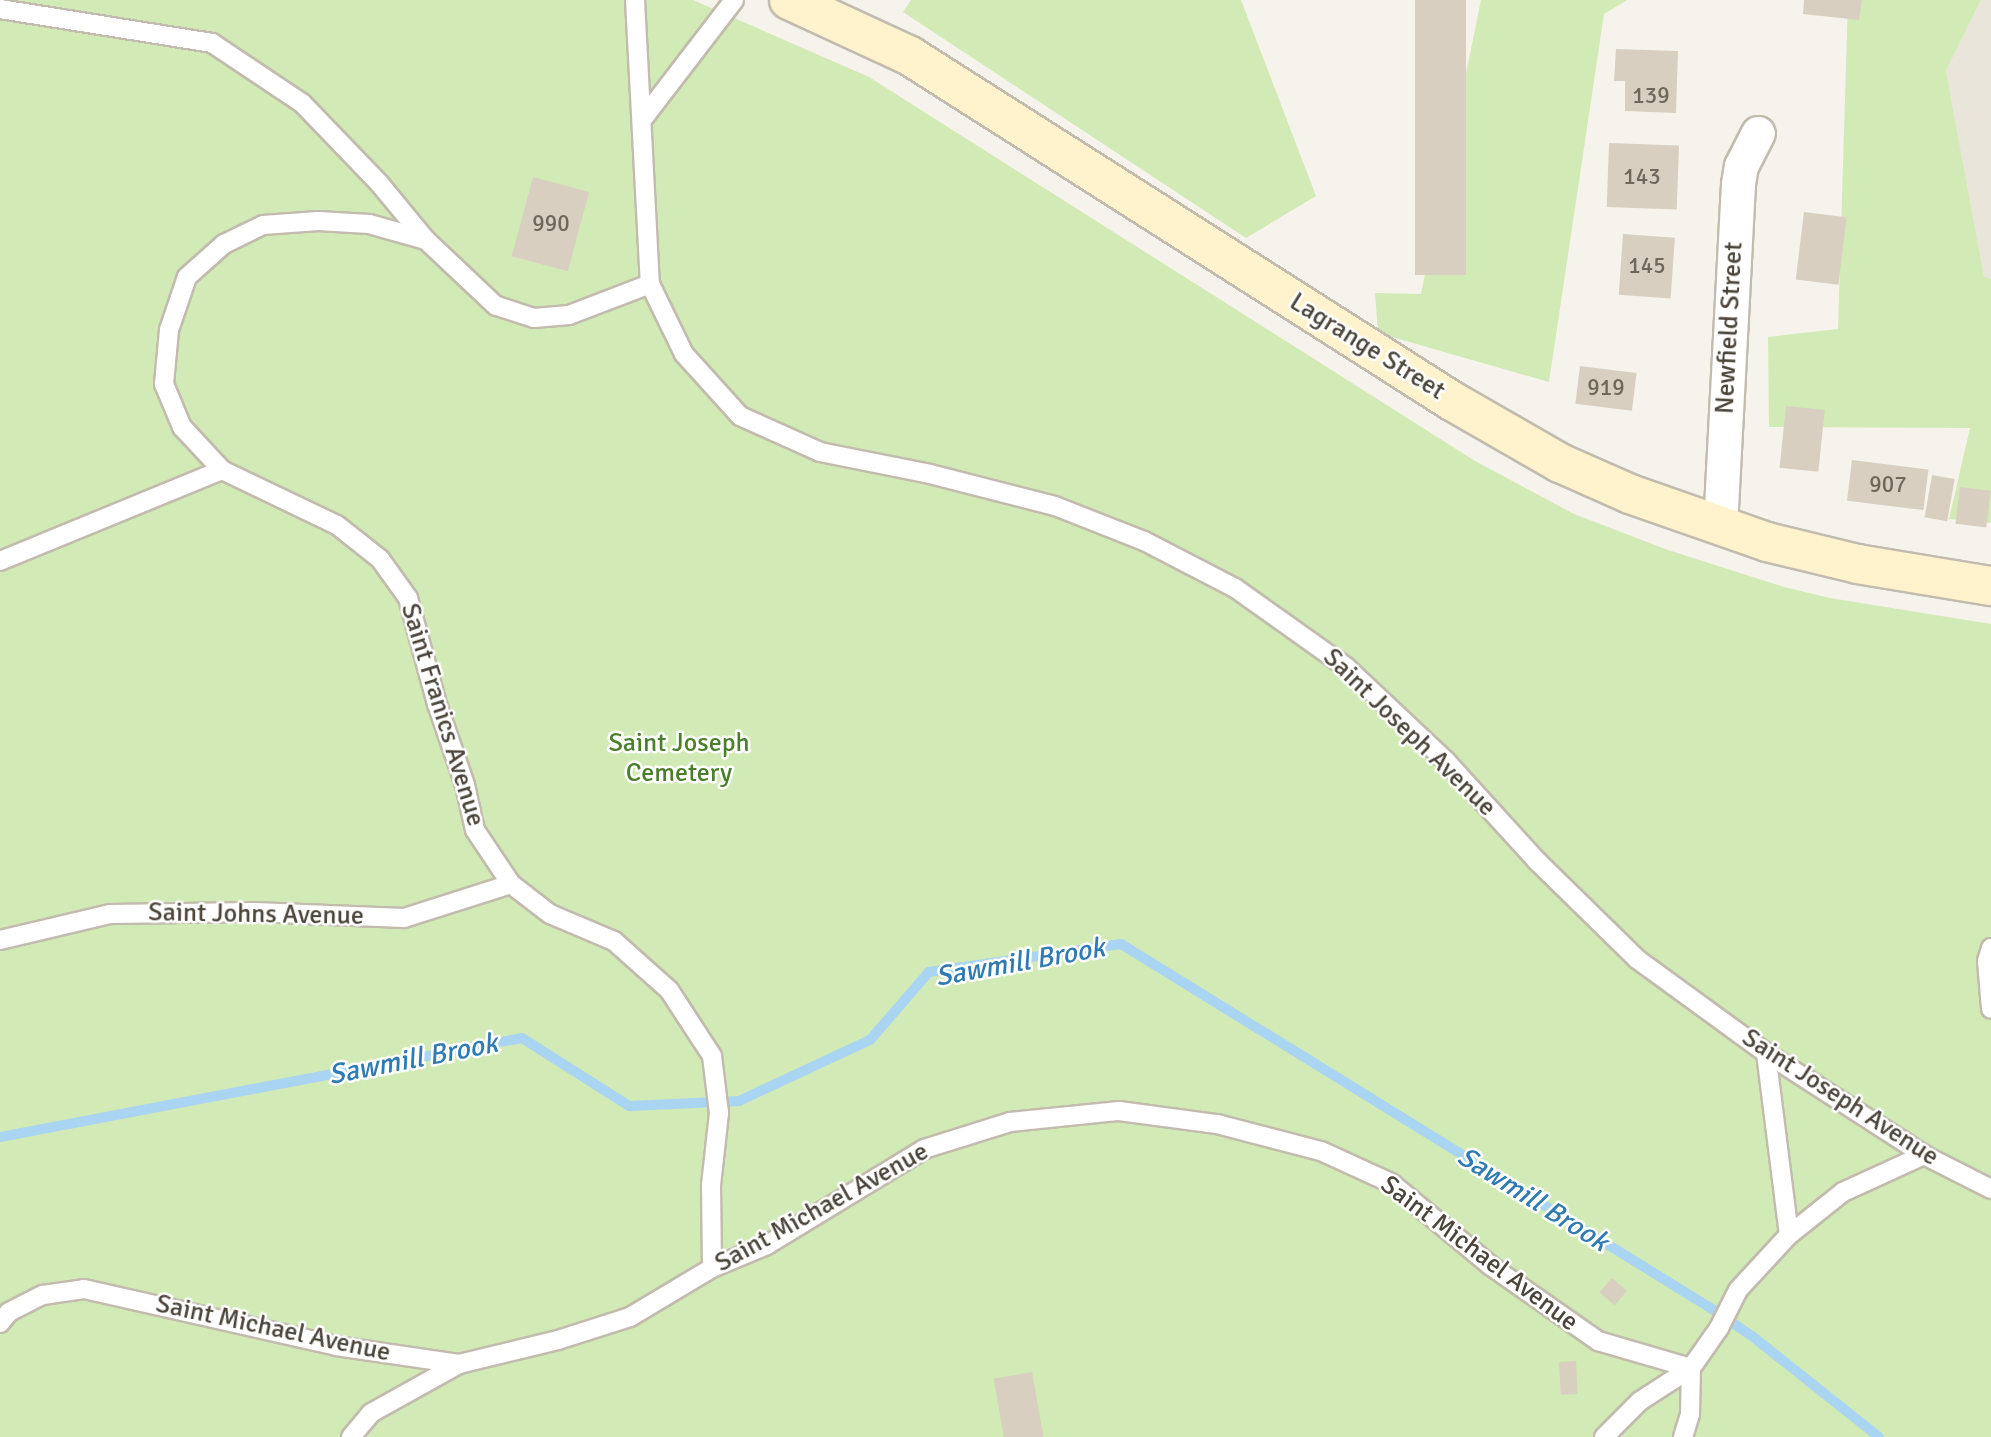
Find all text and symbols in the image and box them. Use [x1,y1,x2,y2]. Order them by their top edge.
house number: 139 [1632,82,1670,110]
house number: 143 [1623,163,1661,191]
house number: 990 [532,210,570,238]
street label: Newfield Street [1710,241,1750,415]
house number: 145 [1628,252,1666,280]
street label: Lagrange Street [1284,287,1450,407]
house number: 919 [1587,374,1625,402]
house number: 907 [1869,471,1907,499]
street label: Saint Franics Avenue [393,600,491,830]
street label: Saint Joseph Avenue [1316,642,1502,824]
park label: Saint Joseph Cemetery [608,728,750,790]
street label: Saint Johns Avenue [148,898,364,932]
water label: Sawmill Brook [933,931,1107,993]
street label: Saint Joseph Avenue [1736,1023,1944,1173]
water label: Sawmill Brook [326,1026,500,1092]
street label: Saint Michael Avenue [710,1136,934,1280]
water label: Sawmill Brook [1451,1139,1615,1259]
street label: Saint Michael Avenue [1374,1170,1584,1338]
street label: Saint Michael Avenue [153,1289,393,1369]

